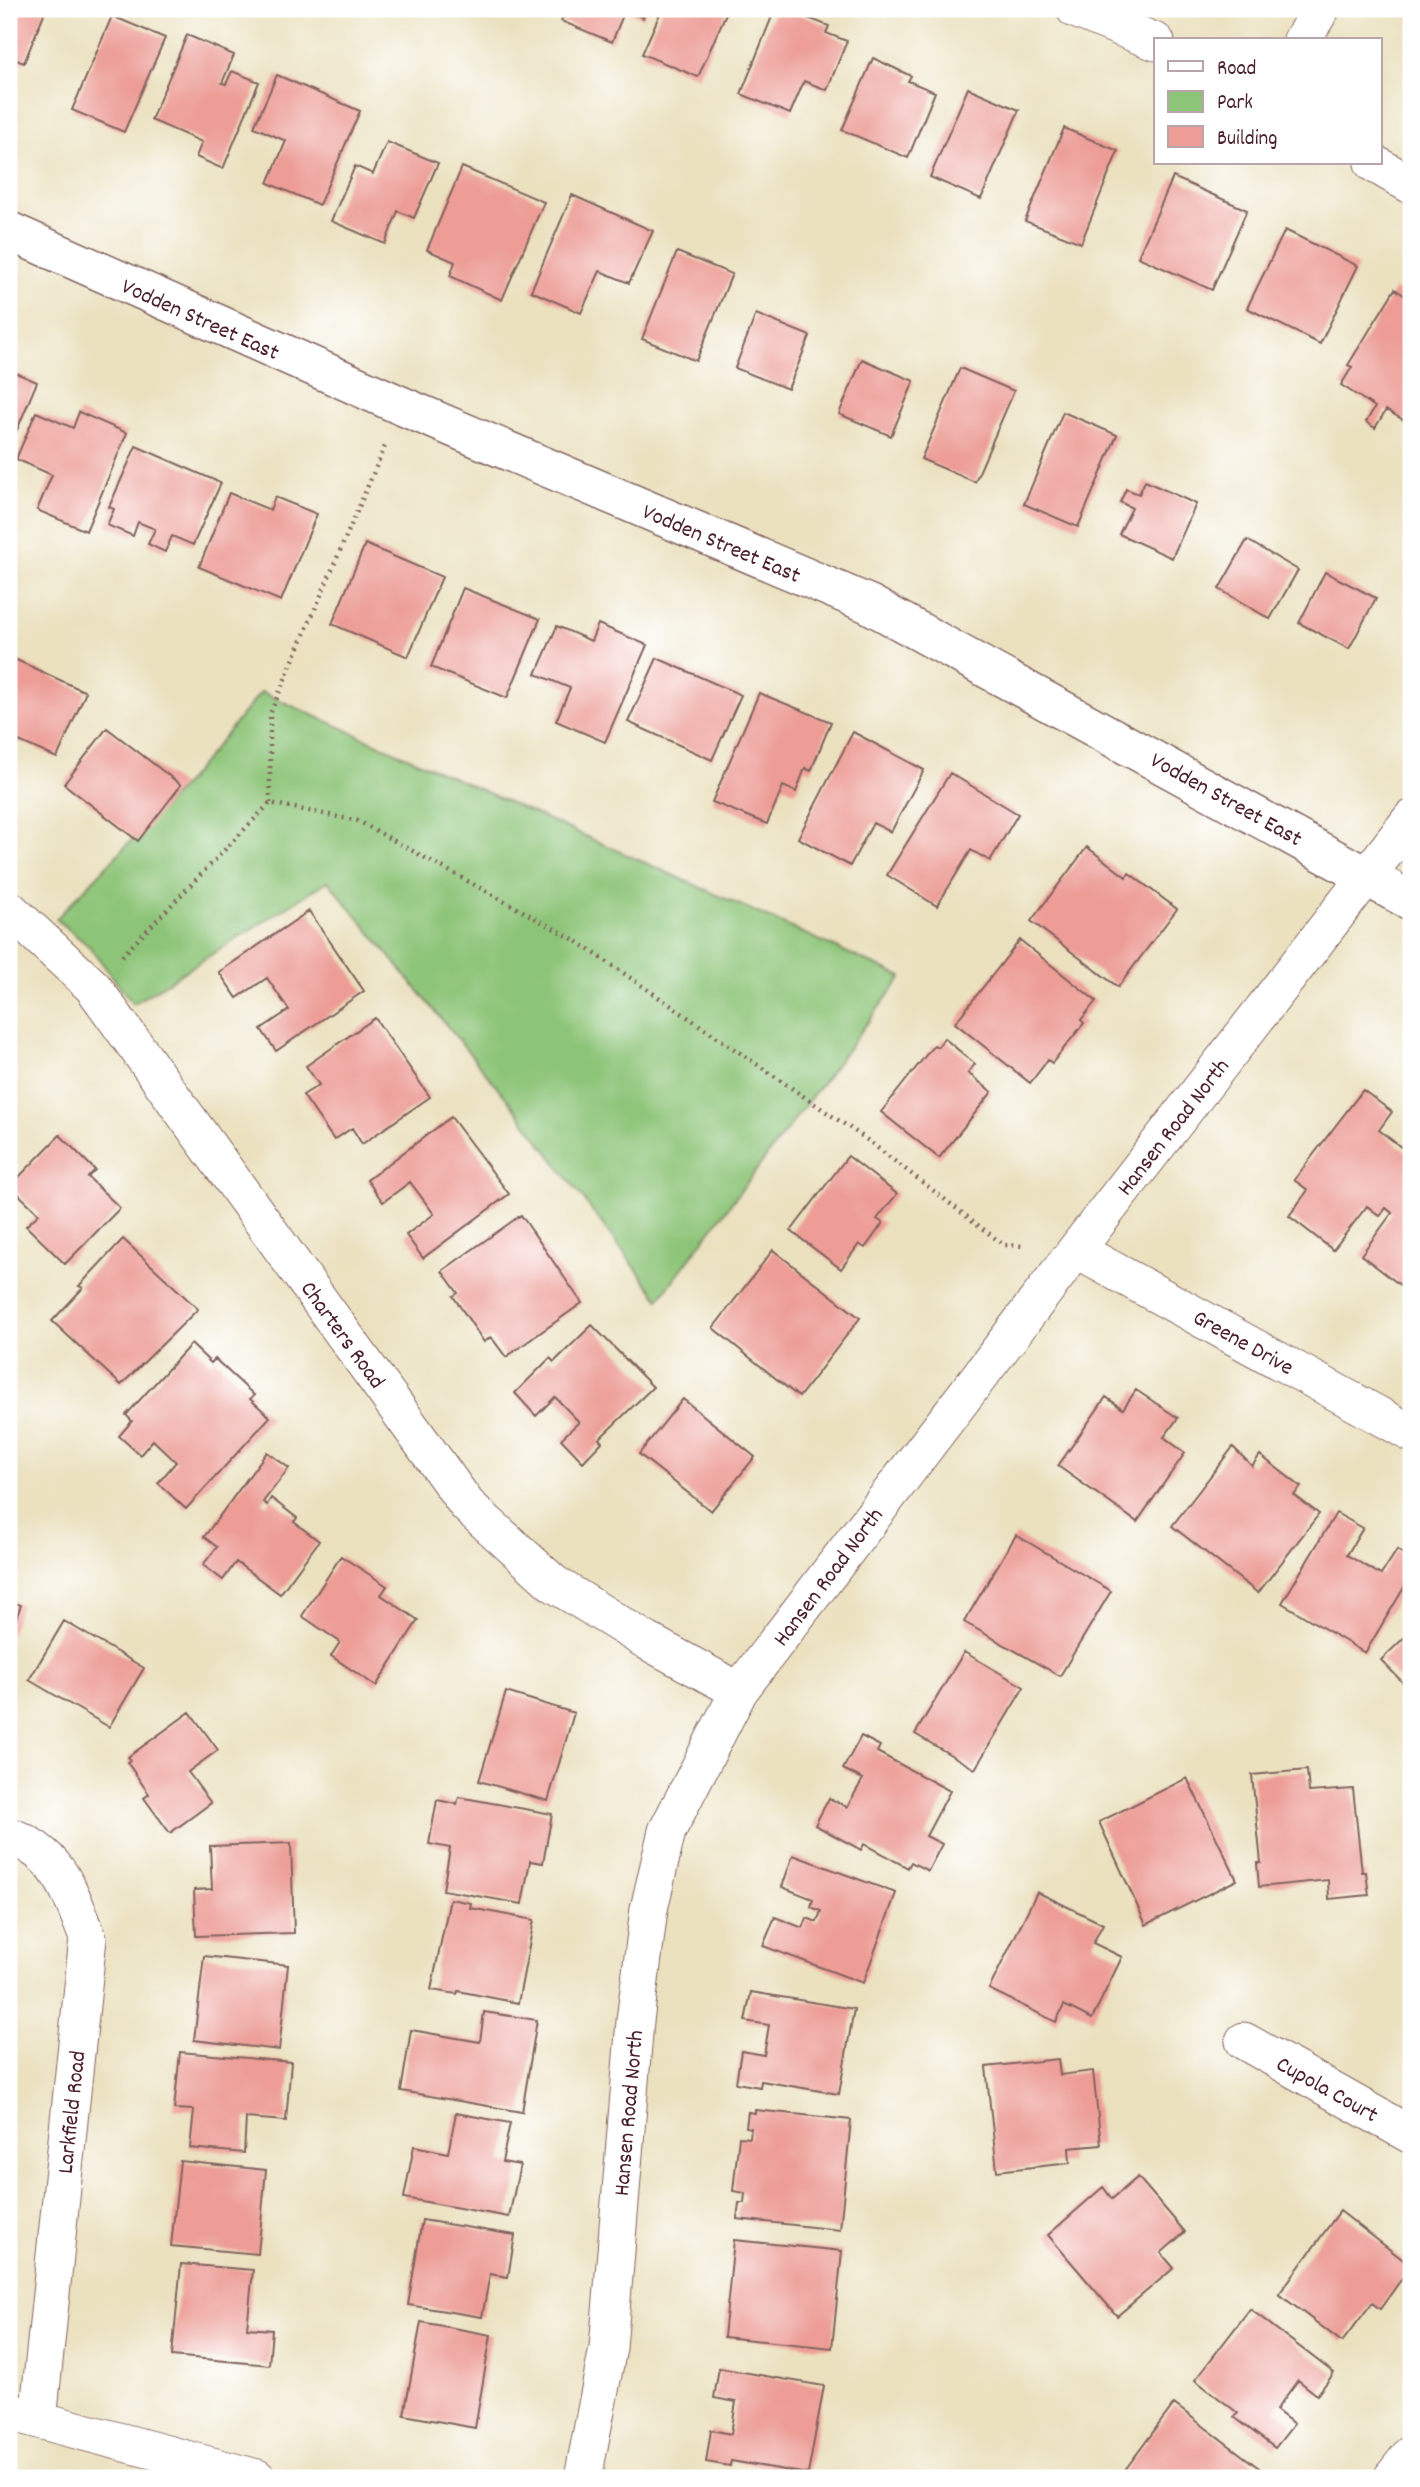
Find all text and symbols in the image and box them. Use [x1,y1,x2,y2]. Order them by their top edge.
legend [1154,38,1382,164]
text: Road [1217,55,1256,85]
text: Park [1217,89,1253,119]
text: Building [1217,125,1277,155]
street label: Vodden Street East [115,272,284,371]
street label: Vodden Street East [636,497,805,594]
street label: Vodden Street East [1143,746,1307,857]
street label: Hansen Road North [1111,1052,1239,1204]
street label: Charters Road [291,1275,392,1397]
street label: Greene Drive [1186,1303,1299,1385]
street label: Hansen Road North [767,1502,893,1654]
street label: Hansen Road North [607,2029,654,2198]
street label: Larkfield Road [51,2049,96,2175]
street label: Cupola Court [1269,2049,1383,2133]

